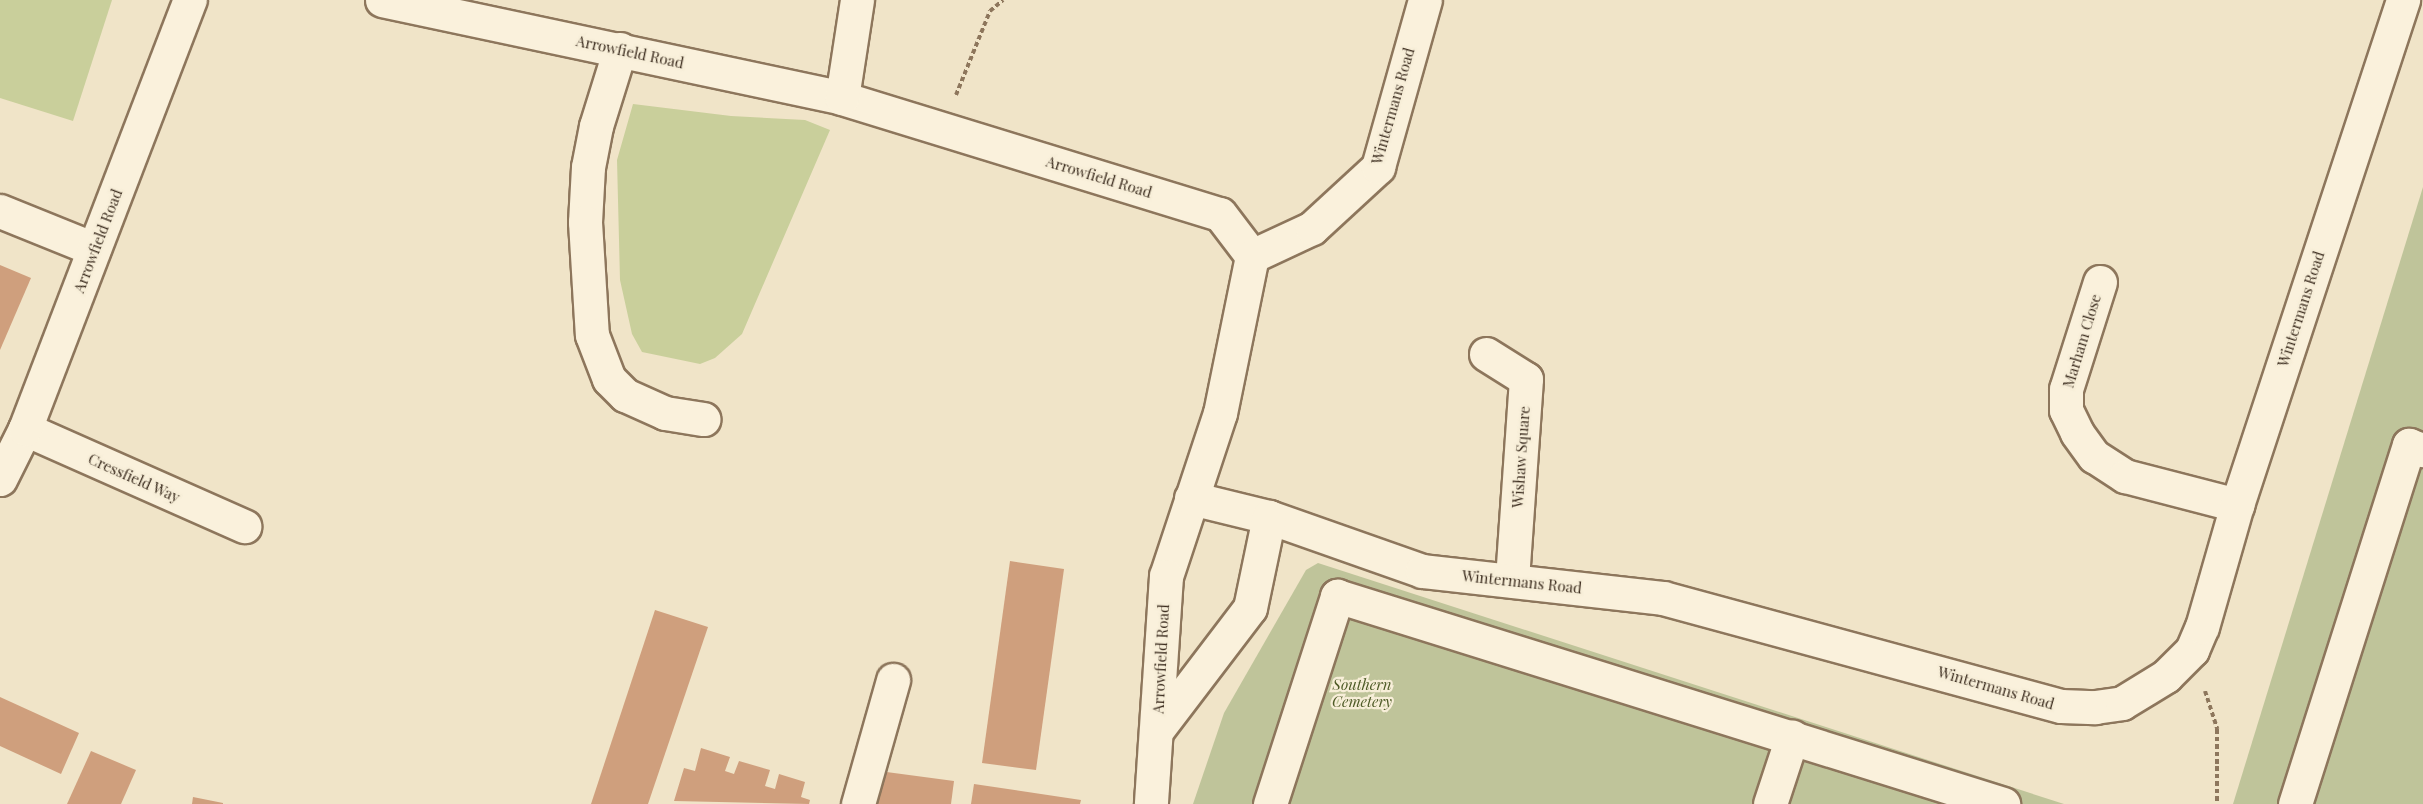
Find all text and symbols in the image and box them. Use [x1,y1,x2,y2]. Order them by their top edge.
street label: Arrowfield Road [574,32,686,72]
street label: Wintermans Road [1368,46,1418,166]
street label: Arrowfield Road [1044,152,1154,202]
street label: Arrowfield Road [70,187,126,295]
street label: Wintermans Road [2274,249,2328,369]
street label: Marham Close [2059,292,2105,390]
street label: Wishaw Square [1508,405,1534,509]
street label: Cressfield Way [85,450,183,506]
street label: Wintermans Road [1461,567,1583,597]
street label: Arrowfield Road [1149,604,1173,714]
street label: Wintermans Road [1936,663,2056,713]
park label: Southern Cemetery [1332,675,1392,710]

